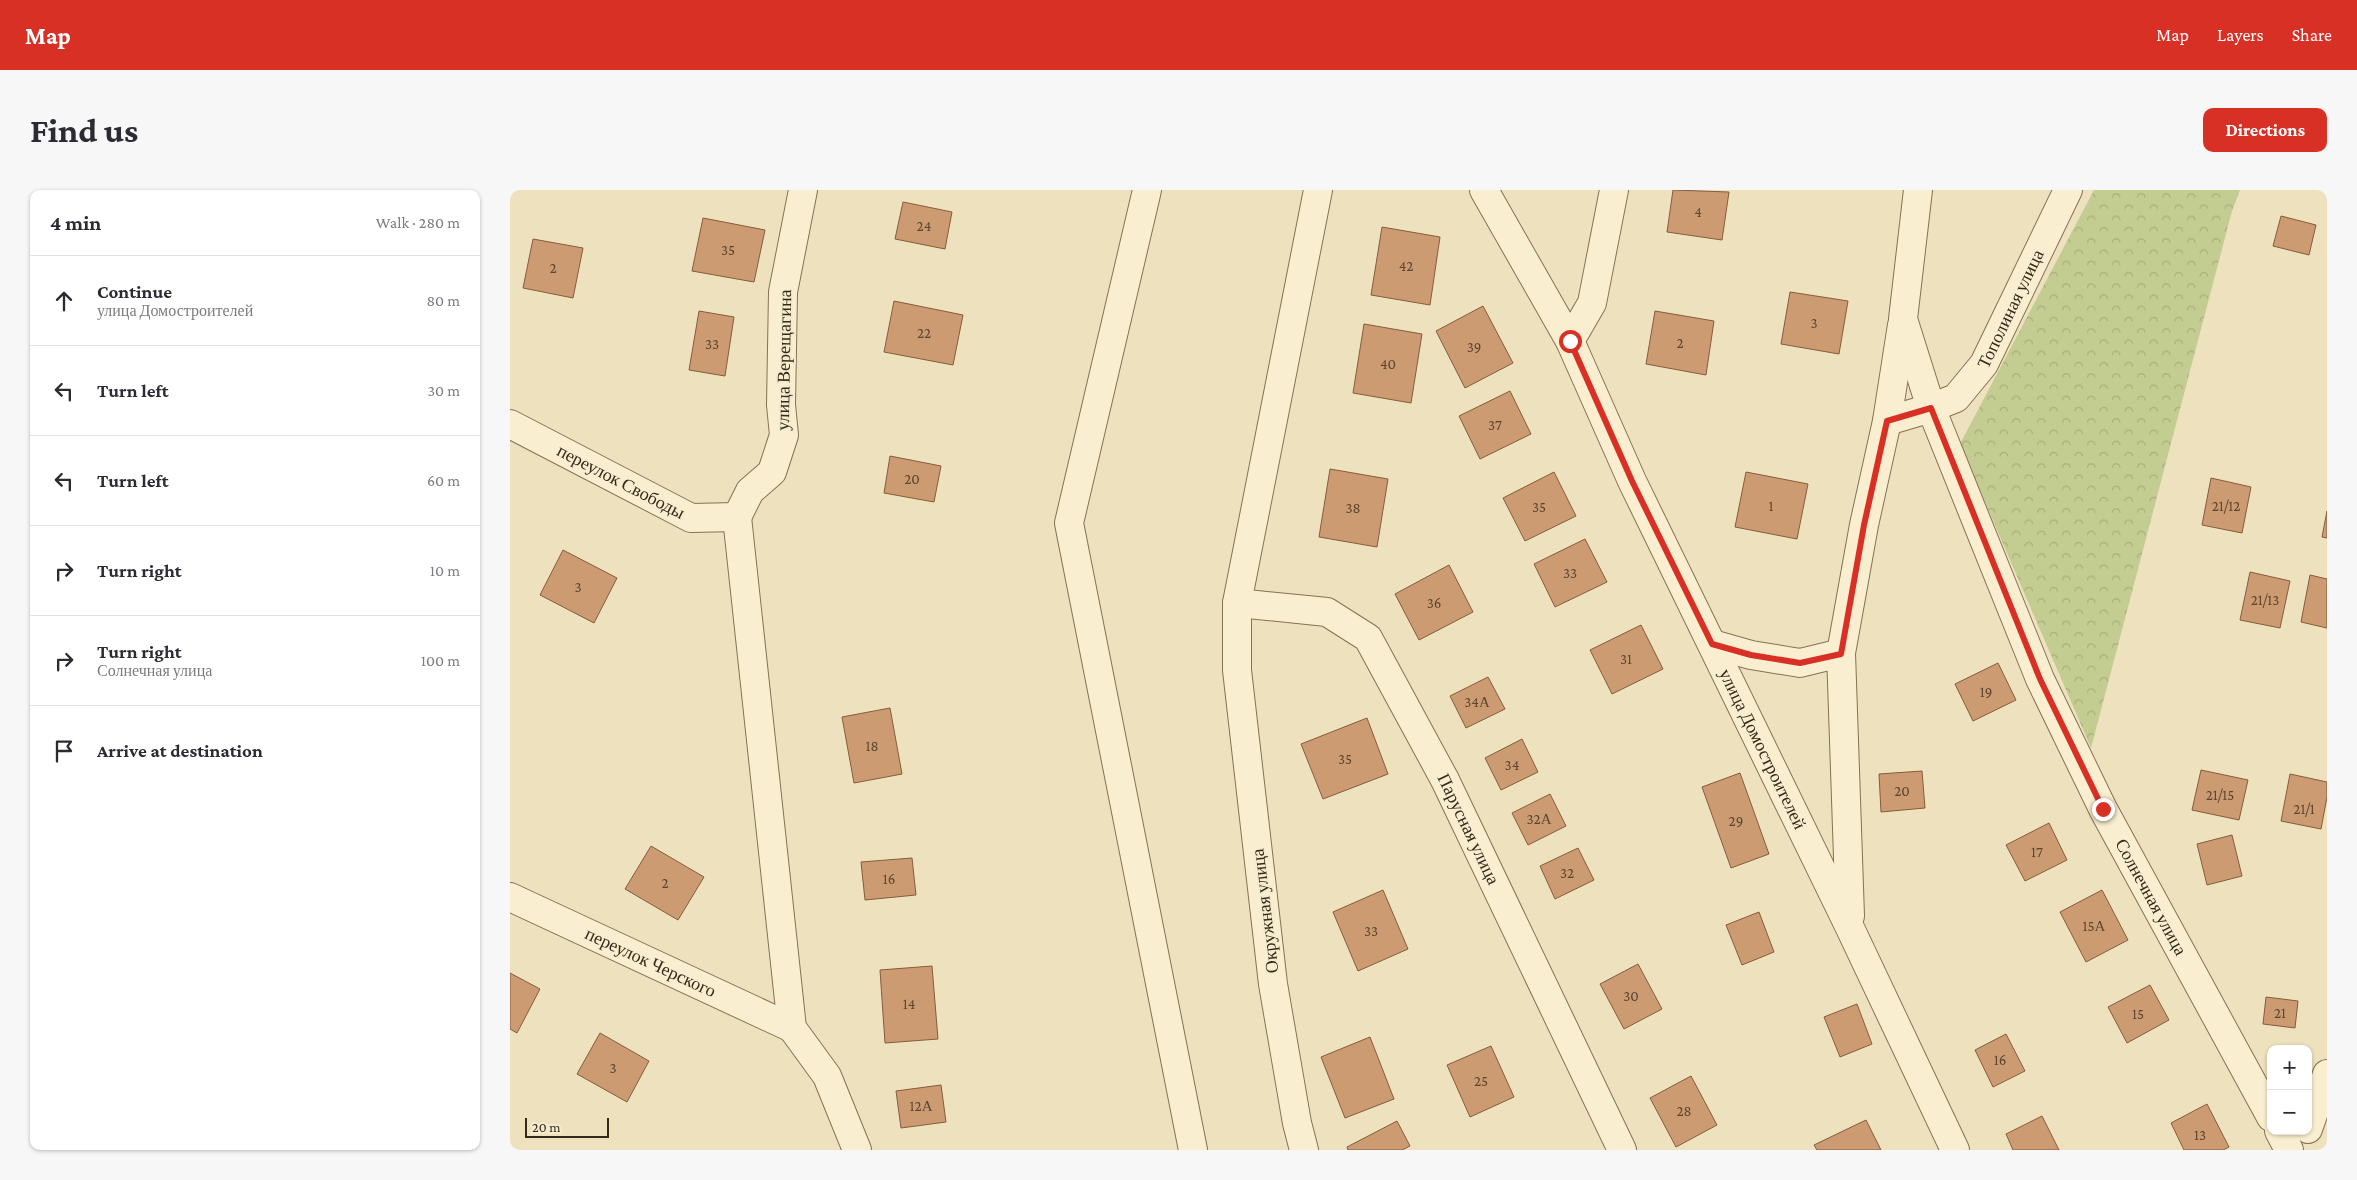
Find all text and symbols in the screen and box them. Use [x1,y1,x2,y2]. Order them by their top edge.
text: Map [25,22,71,49]
text: Map [2156,25,2189,45]
text: Layers [2217,25,2264,45]
text: Share [2292,25,2332,45]
button: Directions [2203,108,2327,152]
text: Find us [30,111,138,150]
house number: 4 [1694,204,1702,220]
text: 4 min [50,211,101,235]
text: Walk · 280 m [376,214,460,231]
house number: 24 [917,218,931,234]
house number: 35 [721,242,735,258]
street label: Тополиная улица [1973,246,2048,372]
house number: 42 [1399,258,1413,274]
house number: 2 [549,260,557,276]
text: Continue [97,281,172,302]
icon: ahead [50,287,78,315]
street label: улица Верещагина [773,289,795,431]
text: 80 m [426,292,460,309]
text: улица Домостроителей [97,302,253,319]
house number: 3 [1810,315,1818,331]
house number: 22 [917,325,931,341]
route start [1559,330,1582,353]
house number: 2 [1676,335,1684,351]
house number: 33 [705,336,719,352]
house number: 39 [1467,339,1481,355]
house number: 40 [1380,356,1396,372]
icon: left [50,377,78,405]
text: Turn left [97,380,169,401]
text: 30 m [428,382,460,399]
house number: 37 [1488,417,1502,433]
street label: переулок Свободы [554,440,688,523]
icon: left [50,467,78,495]
text: Turn left [97,470,169,491]
house number: 20 [904,471,920,487]
text: 60 m [427,472,460,489]
house number: 1 [1769,498,1774,514]
house number: 21/12 [2212,498,2240,514]
house number: 35 [1532,499,1546,515]
house number: 38 [1345,500,1361,516]
icon: right [50,557,78,585]
text: Turn right [97,560,182,581]
text: 10 m [430,562,460,579]
house number: 33 [1563,565,1577,581]
house number: 3 [574,579,582,595]
house number: 21/13 [2251,592,2279,608]
house number: 36 [1427,595,1441,611]
text: Turn right [97,641,182,662]
icon: right [50,647,78,675]
house number: 31 [1620,651,1632,667]
text: 100 m [421,652,460,669]
text: Солнечная улица [97,662,212,679]
street label: улица Домостроителей [1715,666,1810,833]
house number: 19 [1980,684,1992,700]
house number: 34А [1464,694,1490,710]
icon: arrive [50,737,78,765]
house number: 18 [865,738,879,754]
text: Arrive at destination [97,740,263,761]
house number: 35 [1338,751,1352,767]
house number: 34 [1505,757,1519,773]
street label: Парусная улица [1433,770,1504,888]
house number: 20 [1894,783,1910,799]
house number: 21/15 [2206,787,2234,803]
route end [2092,798,2115,821]
house number: 21/1 [2293,801,2315,817]
house number: 32А [1526,811,1552,827]
house number: 29 [1729,813,1743,829]
street label: Солнечная улица [2111,835,2191,959]
house number: 17 [2031,844,2043,860]
street label: Окружная улица [1247,848,1283,974]
house number: 32 [1560,865,1574,881]
house number: 16 [883,871,895,887]
house number: 2 [661,875,669,891]
house number: 15А [2083,918,2106,934]
street label: переулок Черского [582,923,719,1001]
house number: 33 [1364,923,1378,939]
house number: 30 [1623,988,1639,1004]
house number: 14 [903,996,915,1012]
house number: 21 [2274,1005,2286,1021]
house number: 15 [2132,1006,2144,1022]
map controls [2267,1045,2312,1135]
button: + [2267,1045,2312,1090]
house number: 16 [1994,1052,2006,1068]
house number: 3 [609,1060,617,1076]
house number: 25 [1474,1073,1488,1089]
button: − [2267,1090,2312,1135]
house number: 12А [910,1098,933,1114]
house number: 28 [1676,1103,1692,1119]
scale bar [525,1115,609,1138]
text: 20 m [532,1119,560,1135]
house number: 13 [2194,1127,2206,1143]

